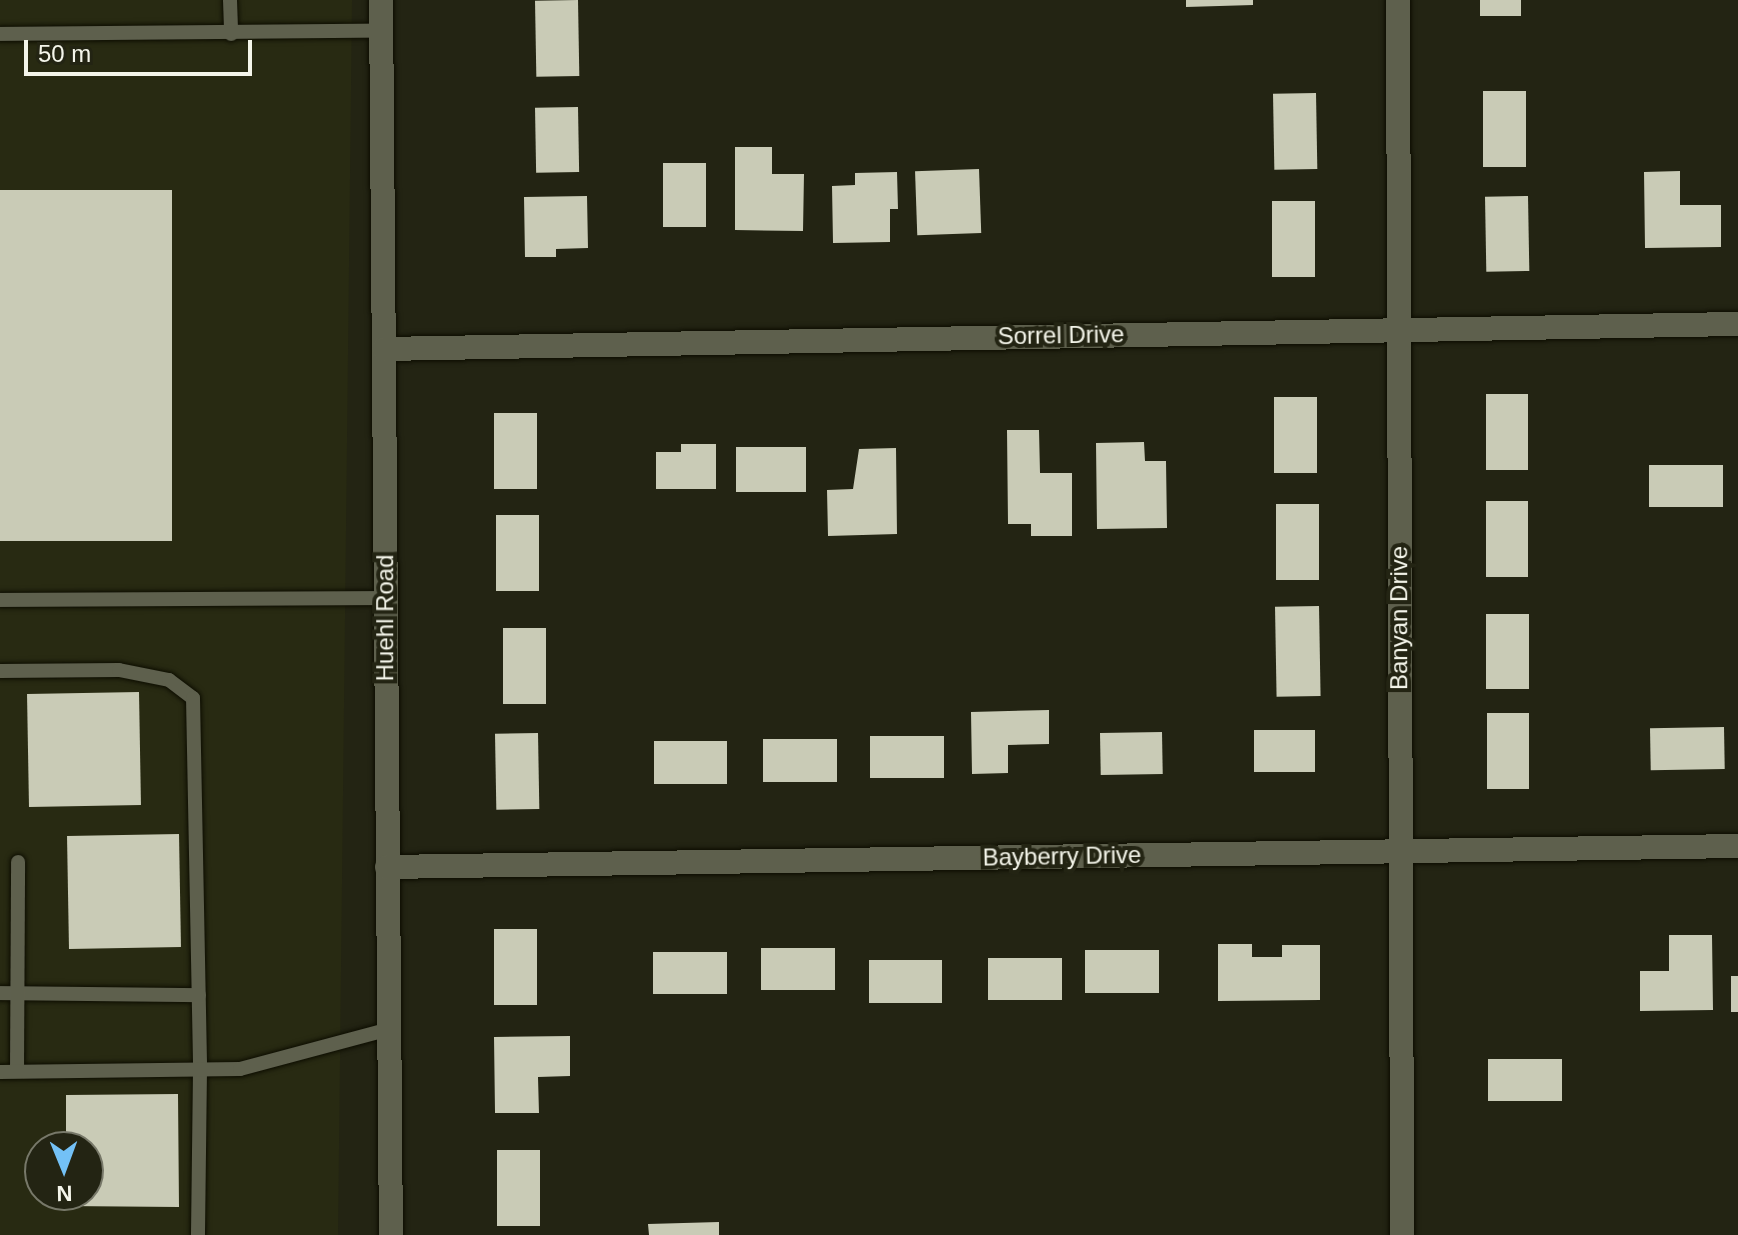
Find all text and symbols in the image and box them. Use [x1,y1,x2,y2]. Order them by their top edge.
scale bar [28,24,256,74]
text: 50 m [38,40,91,67]
street label: Sorrel Drive [997,319,1125,351]
street label: Banyan Drive [1385,546,1413,690]
street label: Huehl Road [371,555,399,681]
street label: Bayberry Drive [982,840,1142,872]
north arrow [24,1131,104,1211]
text: N [56,1181,73,1206]

